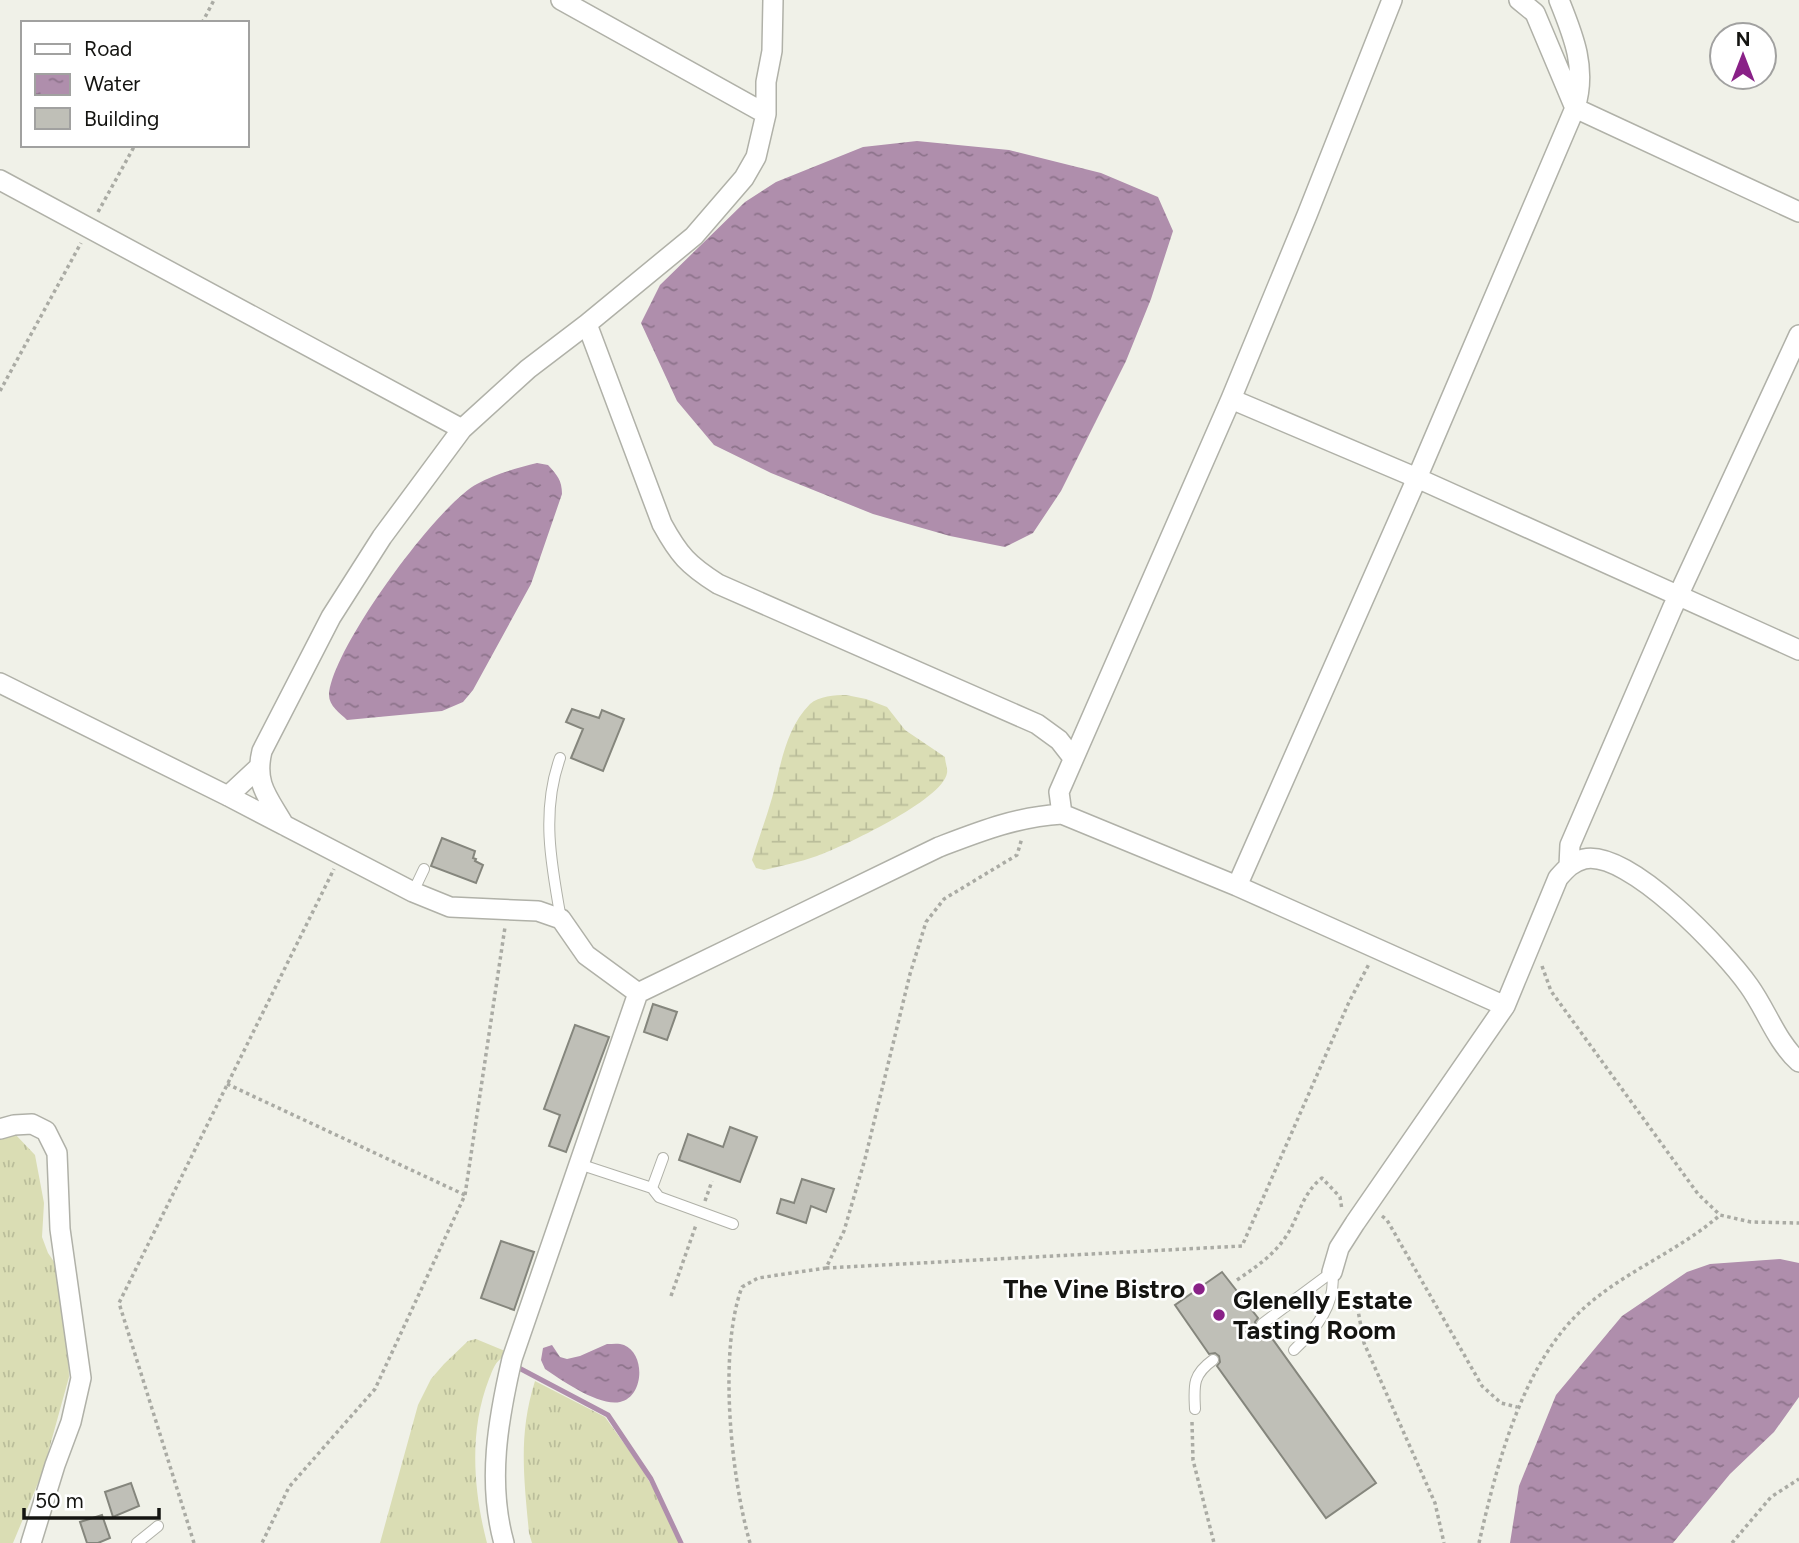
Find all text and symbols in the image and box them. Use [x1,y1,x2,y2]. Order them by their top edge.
legend [21,21,248,147]
north arrow [1708,21,1778,91]
text: N [1736,28,1750,51]
text: Road [84,36,132,61]
text: Water [84,71,140,96]
text: Building [84,106,159,131]
place label: The Vine Bistro [1003,1273,1185,1305]
marker: The Vine Bistro [1191,1281,1207,1297]
place label: Glenelly Estate Tasting Room [1233,1284,1412,1346]
marker: Glenelly Estate Tasting Room [1211,1307,1227,1323]
scale bar [24,1476,159,1520]
text: 50 m [35,1488,84,1513]

